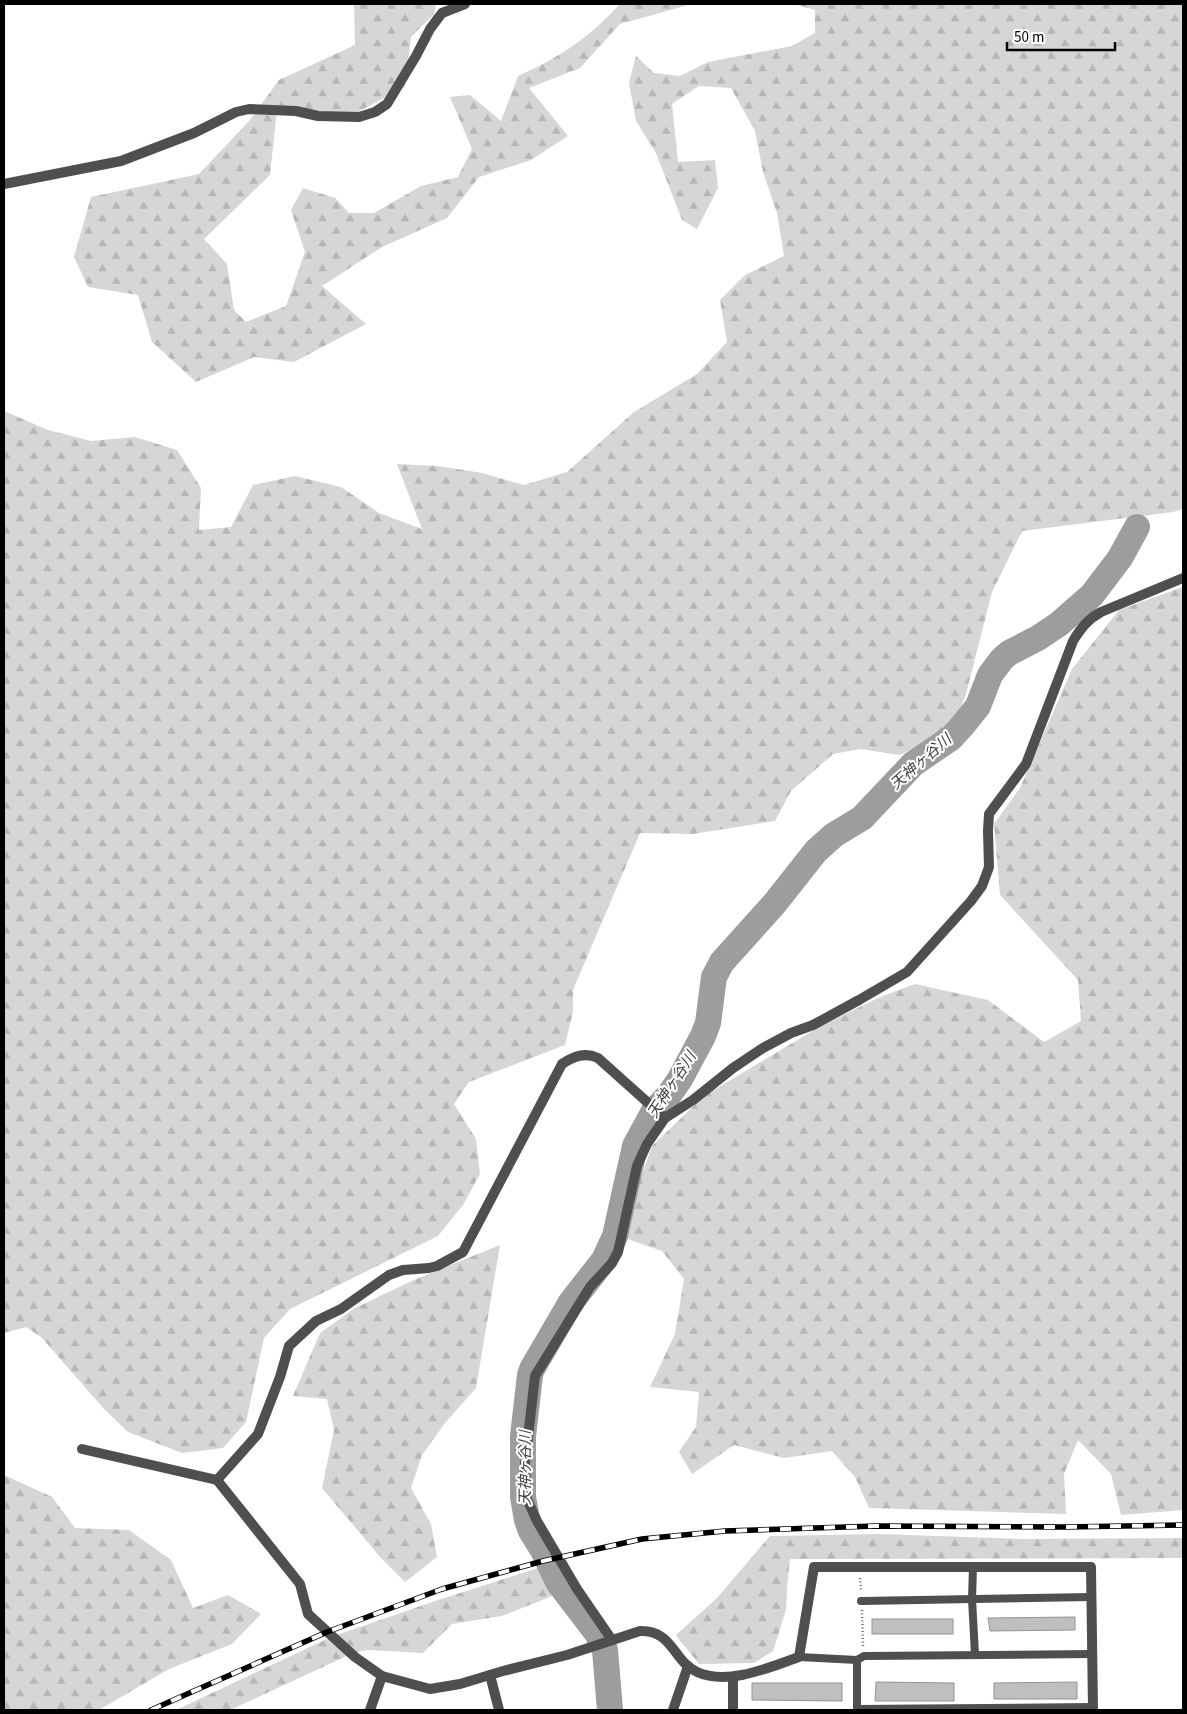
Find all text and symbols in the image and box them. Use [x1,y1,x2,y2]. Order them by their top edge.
scale bar [1007,20,1114,52]
text: 50 m [1014,27,1044,48]
water label: 天神ヶ谷川 [886,728,958,795]
water label: 天神ヶ谷川 [643,1046,702,1122]
water label: 天神ヶ谷川 [515,1429,536,1506]

